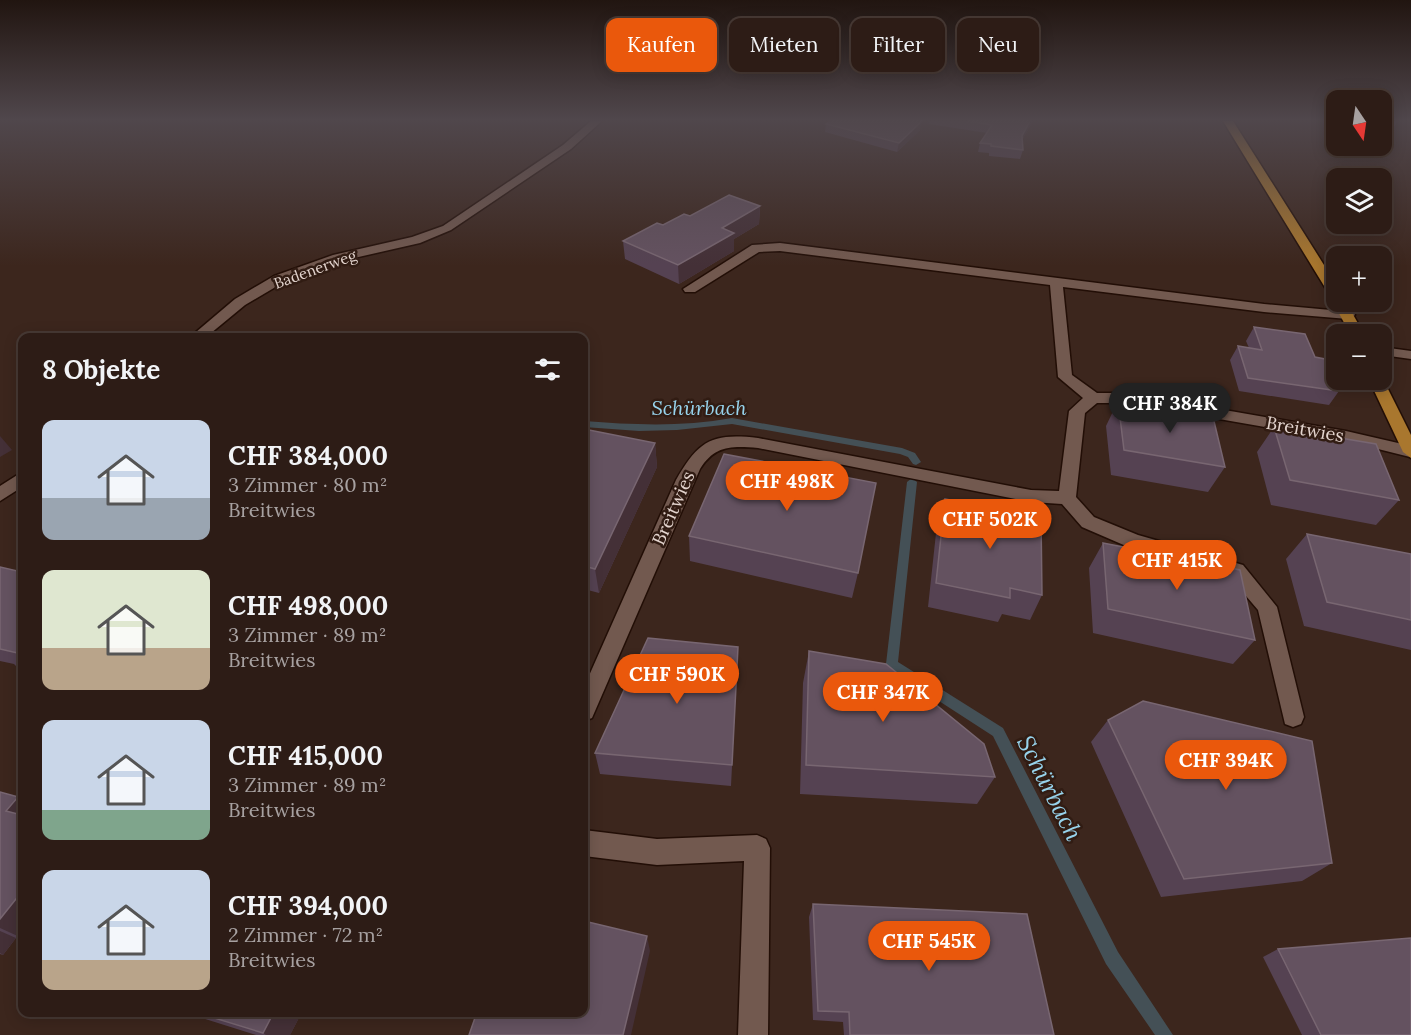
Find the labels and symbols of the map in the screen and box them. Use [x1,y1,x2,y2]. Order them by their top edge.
north arrow [1326,90,1392,156]
street label: Badenerweg [271,245,359,293]
pin: CHF 384K [1108,383,1232,434]
water label: Schürbach [651,395,747,420]
street label: Breitwies [1264,411,1346,447]
pin: CHF 498K [725,461,849,512]
street label: Breitwies [646,467,700,549]
pin: CHF 502K [928,499,1052,550]
pin: CHF 415K [1115,540,1239,591]
pin: CHF 590K [615,654,739,705]
pin: CHF 347K [821,672,945,723]
water label: Schürbach [1010,730,1090,846]
pin: CHF 394K [1164,740,1288,791]
pin: CHF 545K [867,921,991,972]

